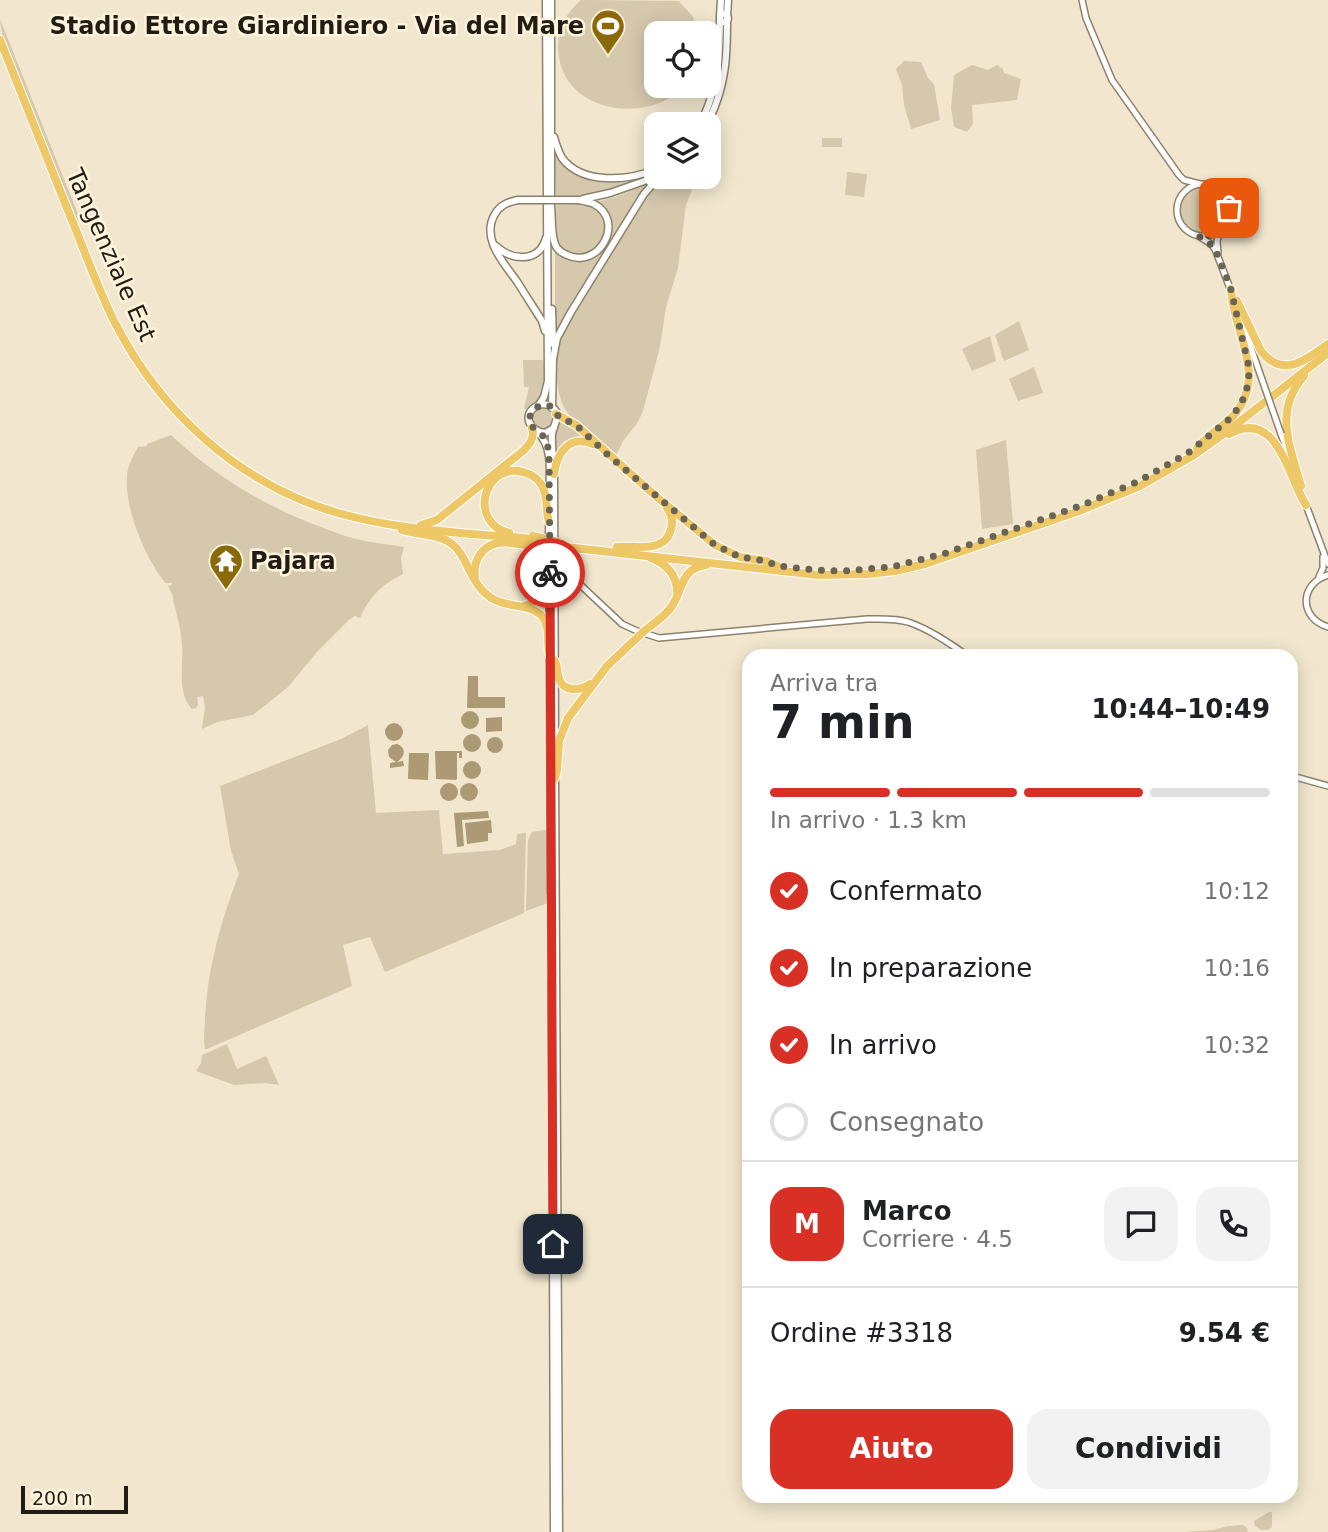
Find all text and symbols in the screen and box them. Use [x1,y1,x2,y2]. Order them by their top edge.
sports icon: Stadio Ettore Giardiniero - Via del Mare [589,7,627,56]
place label: Stadio Ettore Giardiniero - Via del Mare [49,12,584,40]
map controls [644,21,721,189]
button: locate [644,21,721,98]
button: layers [644,112,721,189]
street label: Tangenziale Est [60,163,162,346]
pin [1199,178,1259,238]
icon: bag [1210,189,1248,227]
courier [515,538,585,608]
temple icon: Pajara [207,542,245,591]
place label: Pajara [250,547,336,575]
icon: bike [531,554,569,592]
text: Arriva tra [770,670,878,696]
text: 10:44–10:49 [1091,694,1270,724]
text: 7 min [770,695,914,749]
text: In arrivo · 1.3 km [770,807,967,833]
icon: check [770,872,808,910]
text: Confermato [829,876,982,906]
text: 10:12 [1204,878,1270,904]
icon: check [770,949,808,987]
text: In preparazione [829,953,1032,983]
text: 10:16 [1204,955,1270,981]
icon: check [770,1026,808,1064]
text: In arrivo [829,1030,937,1060]
text: 10:32 [1204,1032,1270,1058]
text: Consegnato [829,1107,984,1137]
button: chat [1104,1187,1178,1261]
button: phone [1196,1187,1270,1261]
text: Marco [862,1196,952,1226]
text: M [794,1209,820,1239]
pin [523,1214,583,1274]
icon: home [534,1225,572,1263]
text: Corriere · 4.5 [862,1226,1013,1252]
text: Ordine #3318 [770,1318,953,1348]
text: 9.54 € [1179,1318,1270,1348]
button: Aiuto [770,1409,1013,1489]
button: Condividi [1027,1409,1270,1489]
scale bar [21,1483,128,1515]
text: 200 m [32,1487,93,1509]

